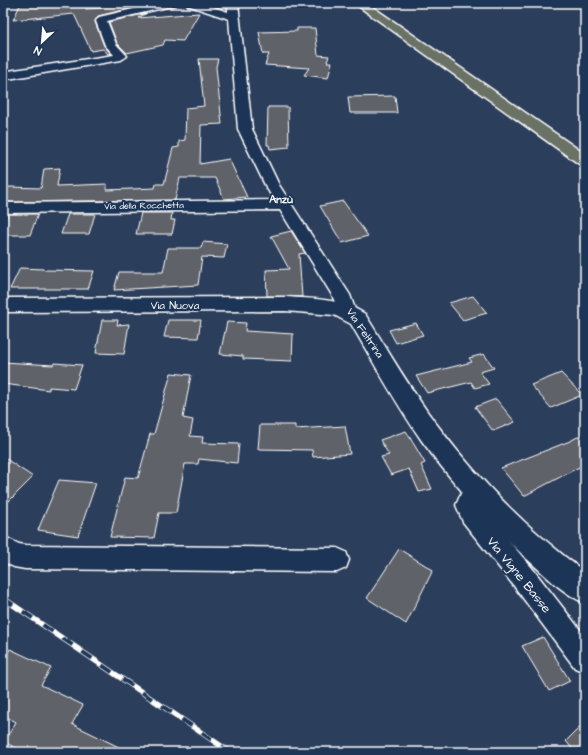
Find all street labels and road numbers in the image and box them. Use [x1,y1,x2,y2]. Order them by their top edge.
street label: Via della Rocchetta [104,199,184,213]
street label: Via Nuova [151,298,200,313]
street label: Via Feltrina [343,305,387,361]
street label: Via Vigne Basse [482,533,555,618]

